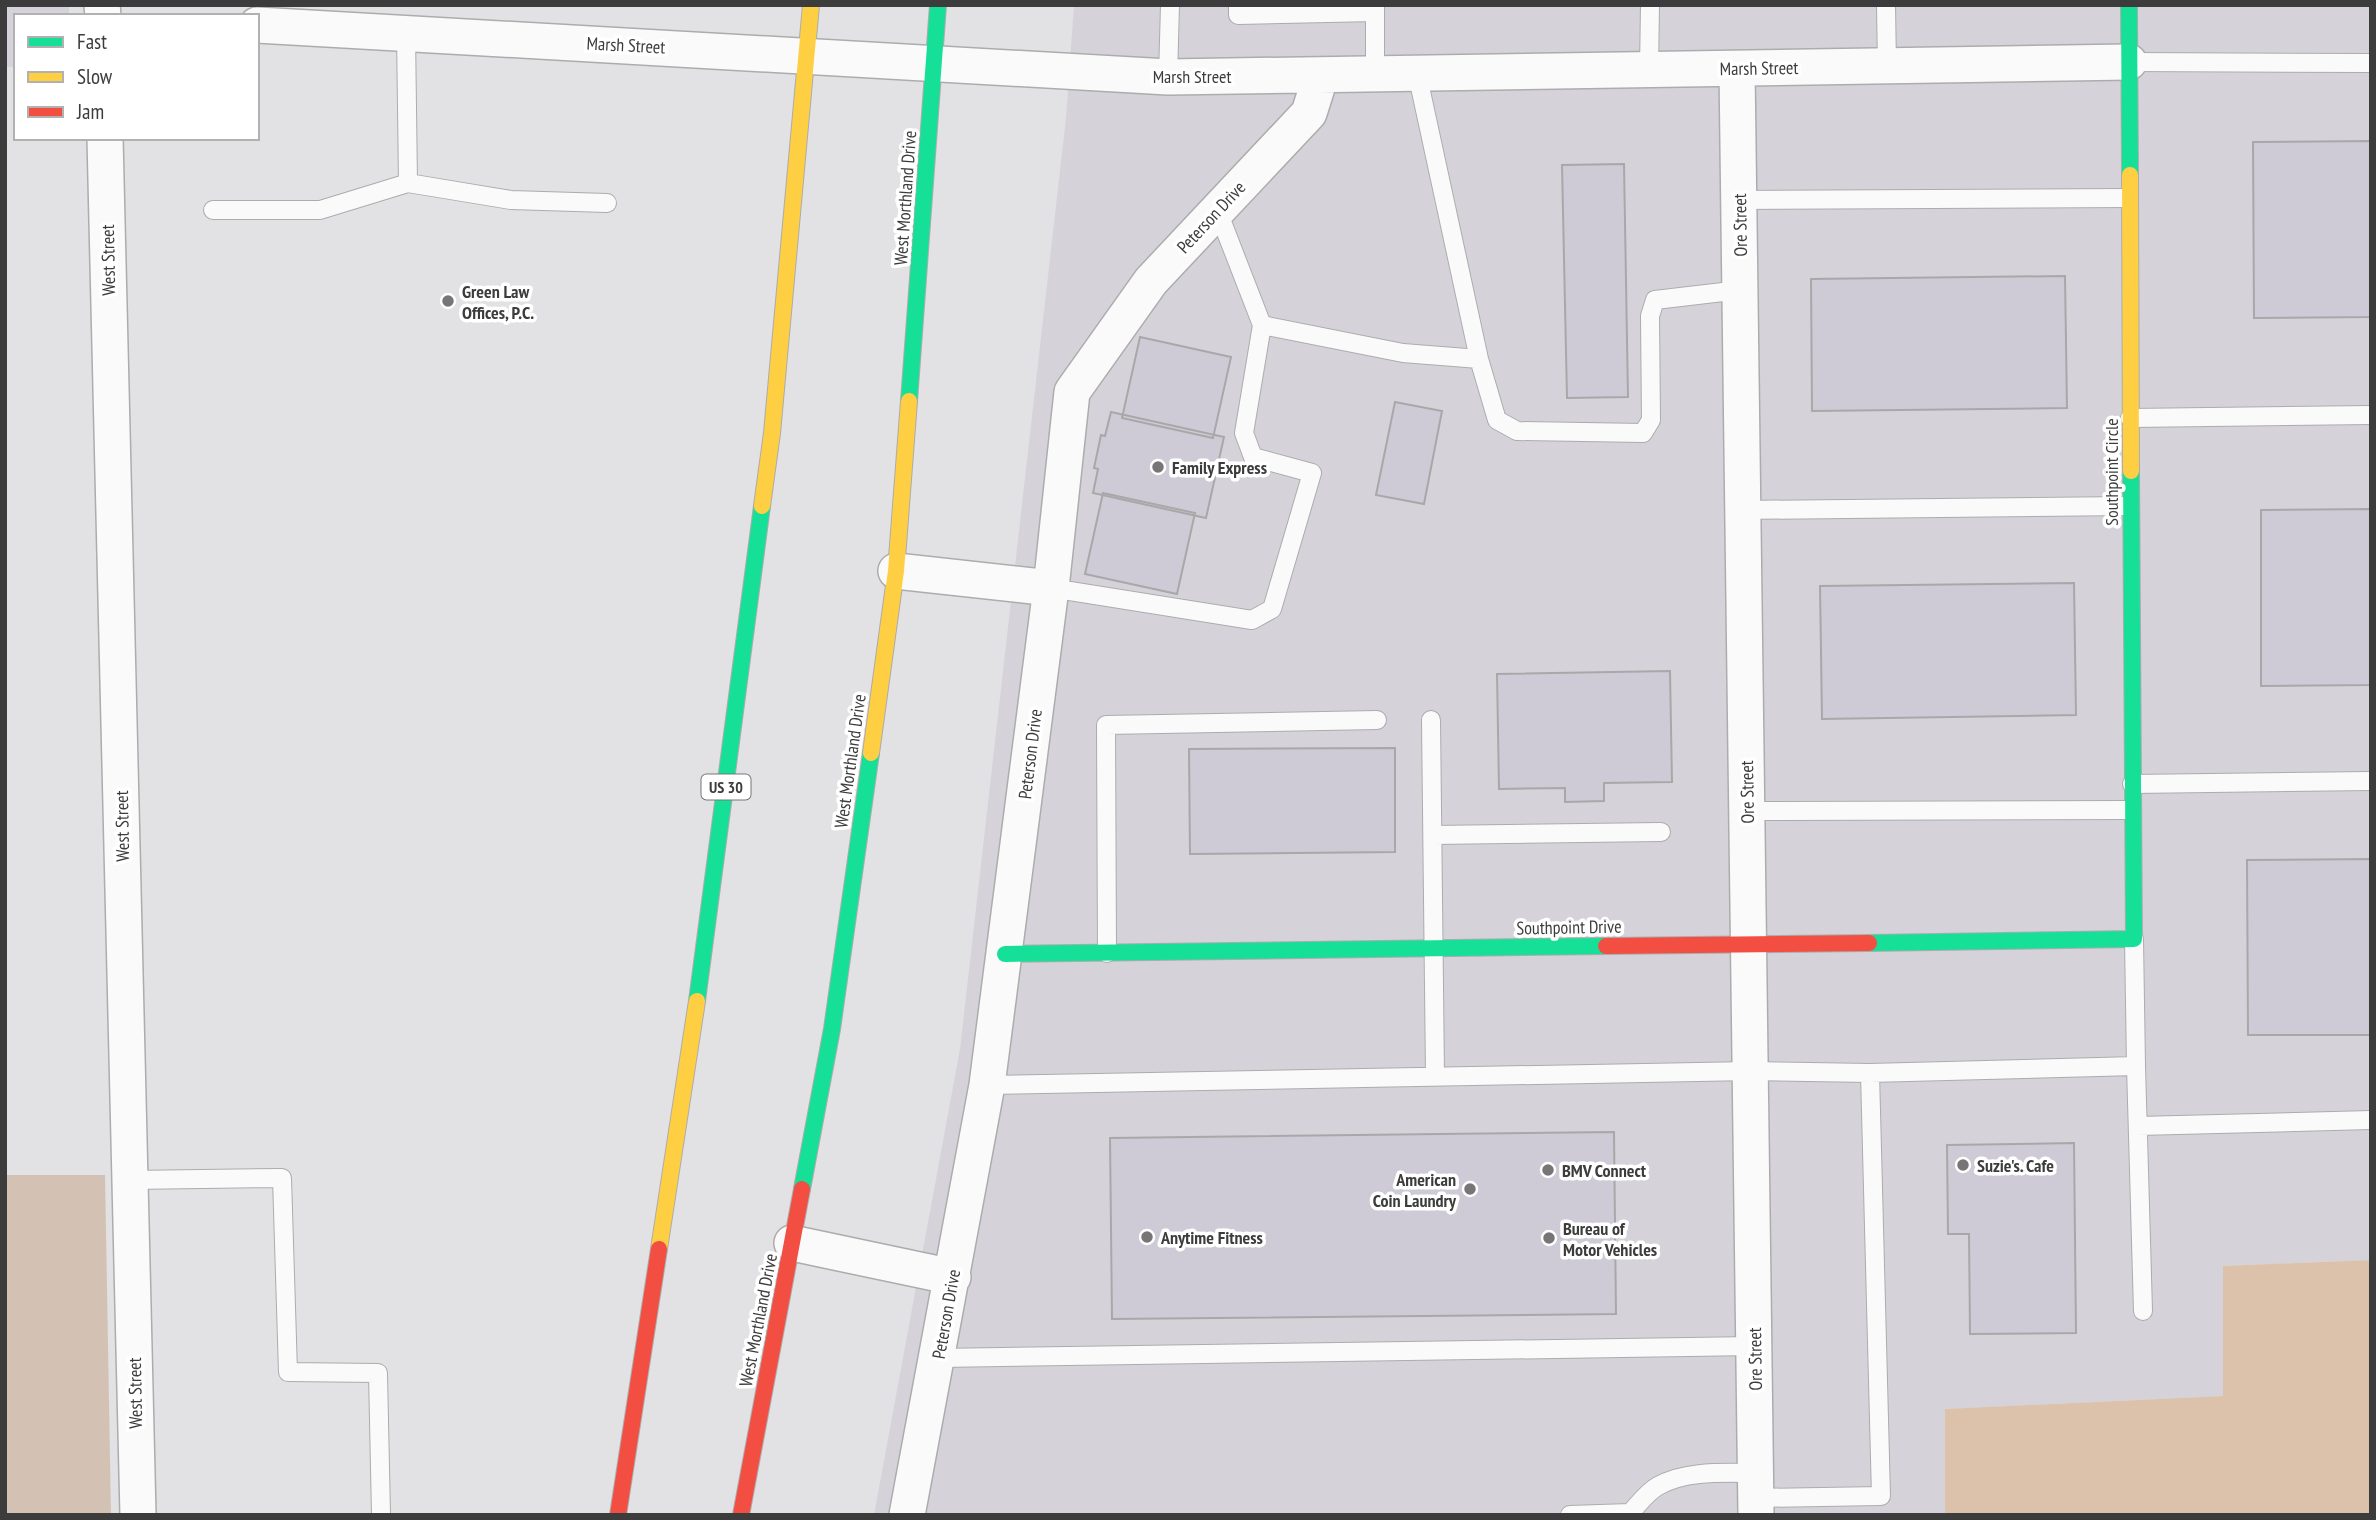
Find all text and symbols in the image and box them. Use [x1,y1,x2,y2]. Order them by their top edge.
legend [14,14,259,140]
text: Fast [77,28,107,55]
street label: Marsh Street [586,31,666,59]
street label: Marsh Street [1719,56,1799,80]
text: Slow [77,63,113,90]
street label: Marsh Street [1153,65,1231,88]
text: Jam [76,98,104,125]
street label: West Morthland Drive [889,130,921,266]
street label: Peterson Drive [1172,176,1250,258]
street label: Ore Street [1728,193,1752,257]
street label: West Street [96,224,120,296]
place label: Green Law Offices, P.C. [462,280,534,324]
marker: Green Law Offices, P.C. [440,293,456,309]
street label: Southpoint Circle [2100,418,2123,526]
place label: Family Express [1172,456,1267,479]
marker: Family Express [1150,459,1166,475]
street label: West Morthland Drive [829,693,871,829]
street label: Peterson Drive [1013,708,1047,800]
street label: Ore Street [1735,760,1759,824]
road number: US 30 [702,774,750,800]
street label: West Street [110,790,134,862]
street label: Southpoint Drive [1516,915,1622,939]
place label: Suzie's. Cafe [1977,1154,2054,1177]
marker: Suzie's. Cafe [1955,1157,1971,1173]
place label: BMV Connect [1562,1159,1647,1182]
marker: BMV Connect [1540,1162,1556,1178]
place label: American Coin Laundry [1373,1168,1457,1212]
marker: American Coin Laundry [1462,1181,1478,1197]
place label: Bureau of Motor Vehicles [1563,1217,1657,1261]
place label: Anytime Fitness [1160,1226,1263,1249]
marker: Anytime Fitness [1139,1229,1155,1245]
marker: Bureau of Motor Vehicles [1541,1230,1557,1246]
street label: West Morthland Drive [734,1252,782,1388]
street label: Peterson Drive [927,1267,965,1361]
street label: Ore Street [1743,1327,1767,1391]
street label: West Street [123,1357,147,1429]

